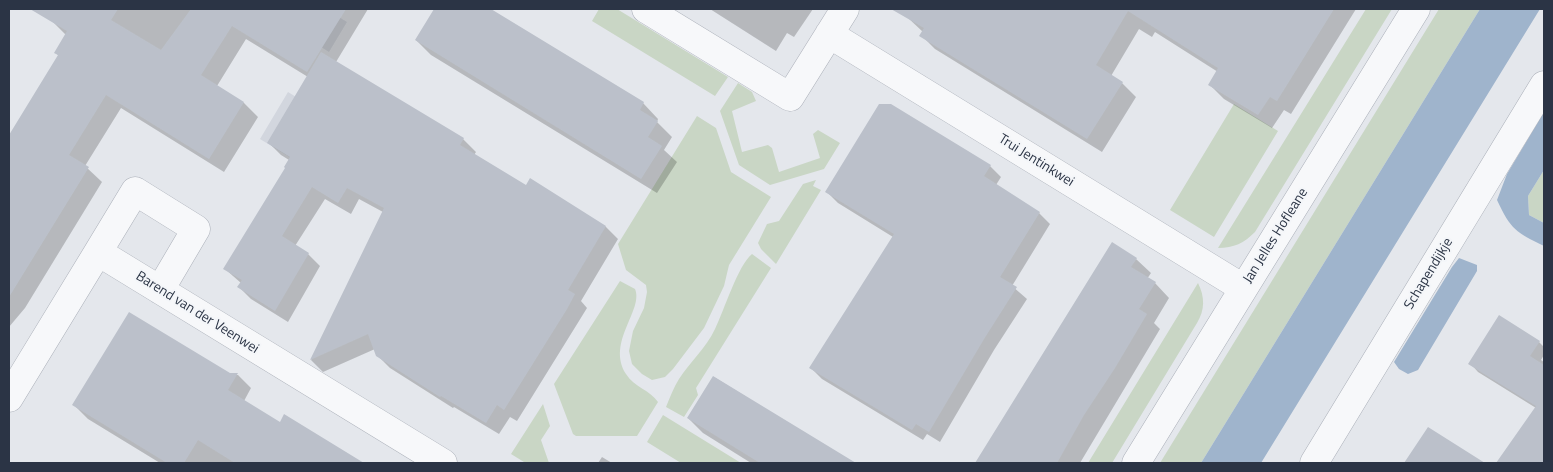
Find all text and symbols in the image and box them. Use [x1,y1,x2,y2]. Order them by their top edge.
street label: Trui Jentinkwei [995,131,1077,191]
street label: Jan Jelles Hofleane [1240,185,1312,287]
street label: Schapendijkje [1401,235,1457,313]
street label: Barend van der Veenwei [132,268,262,358]

